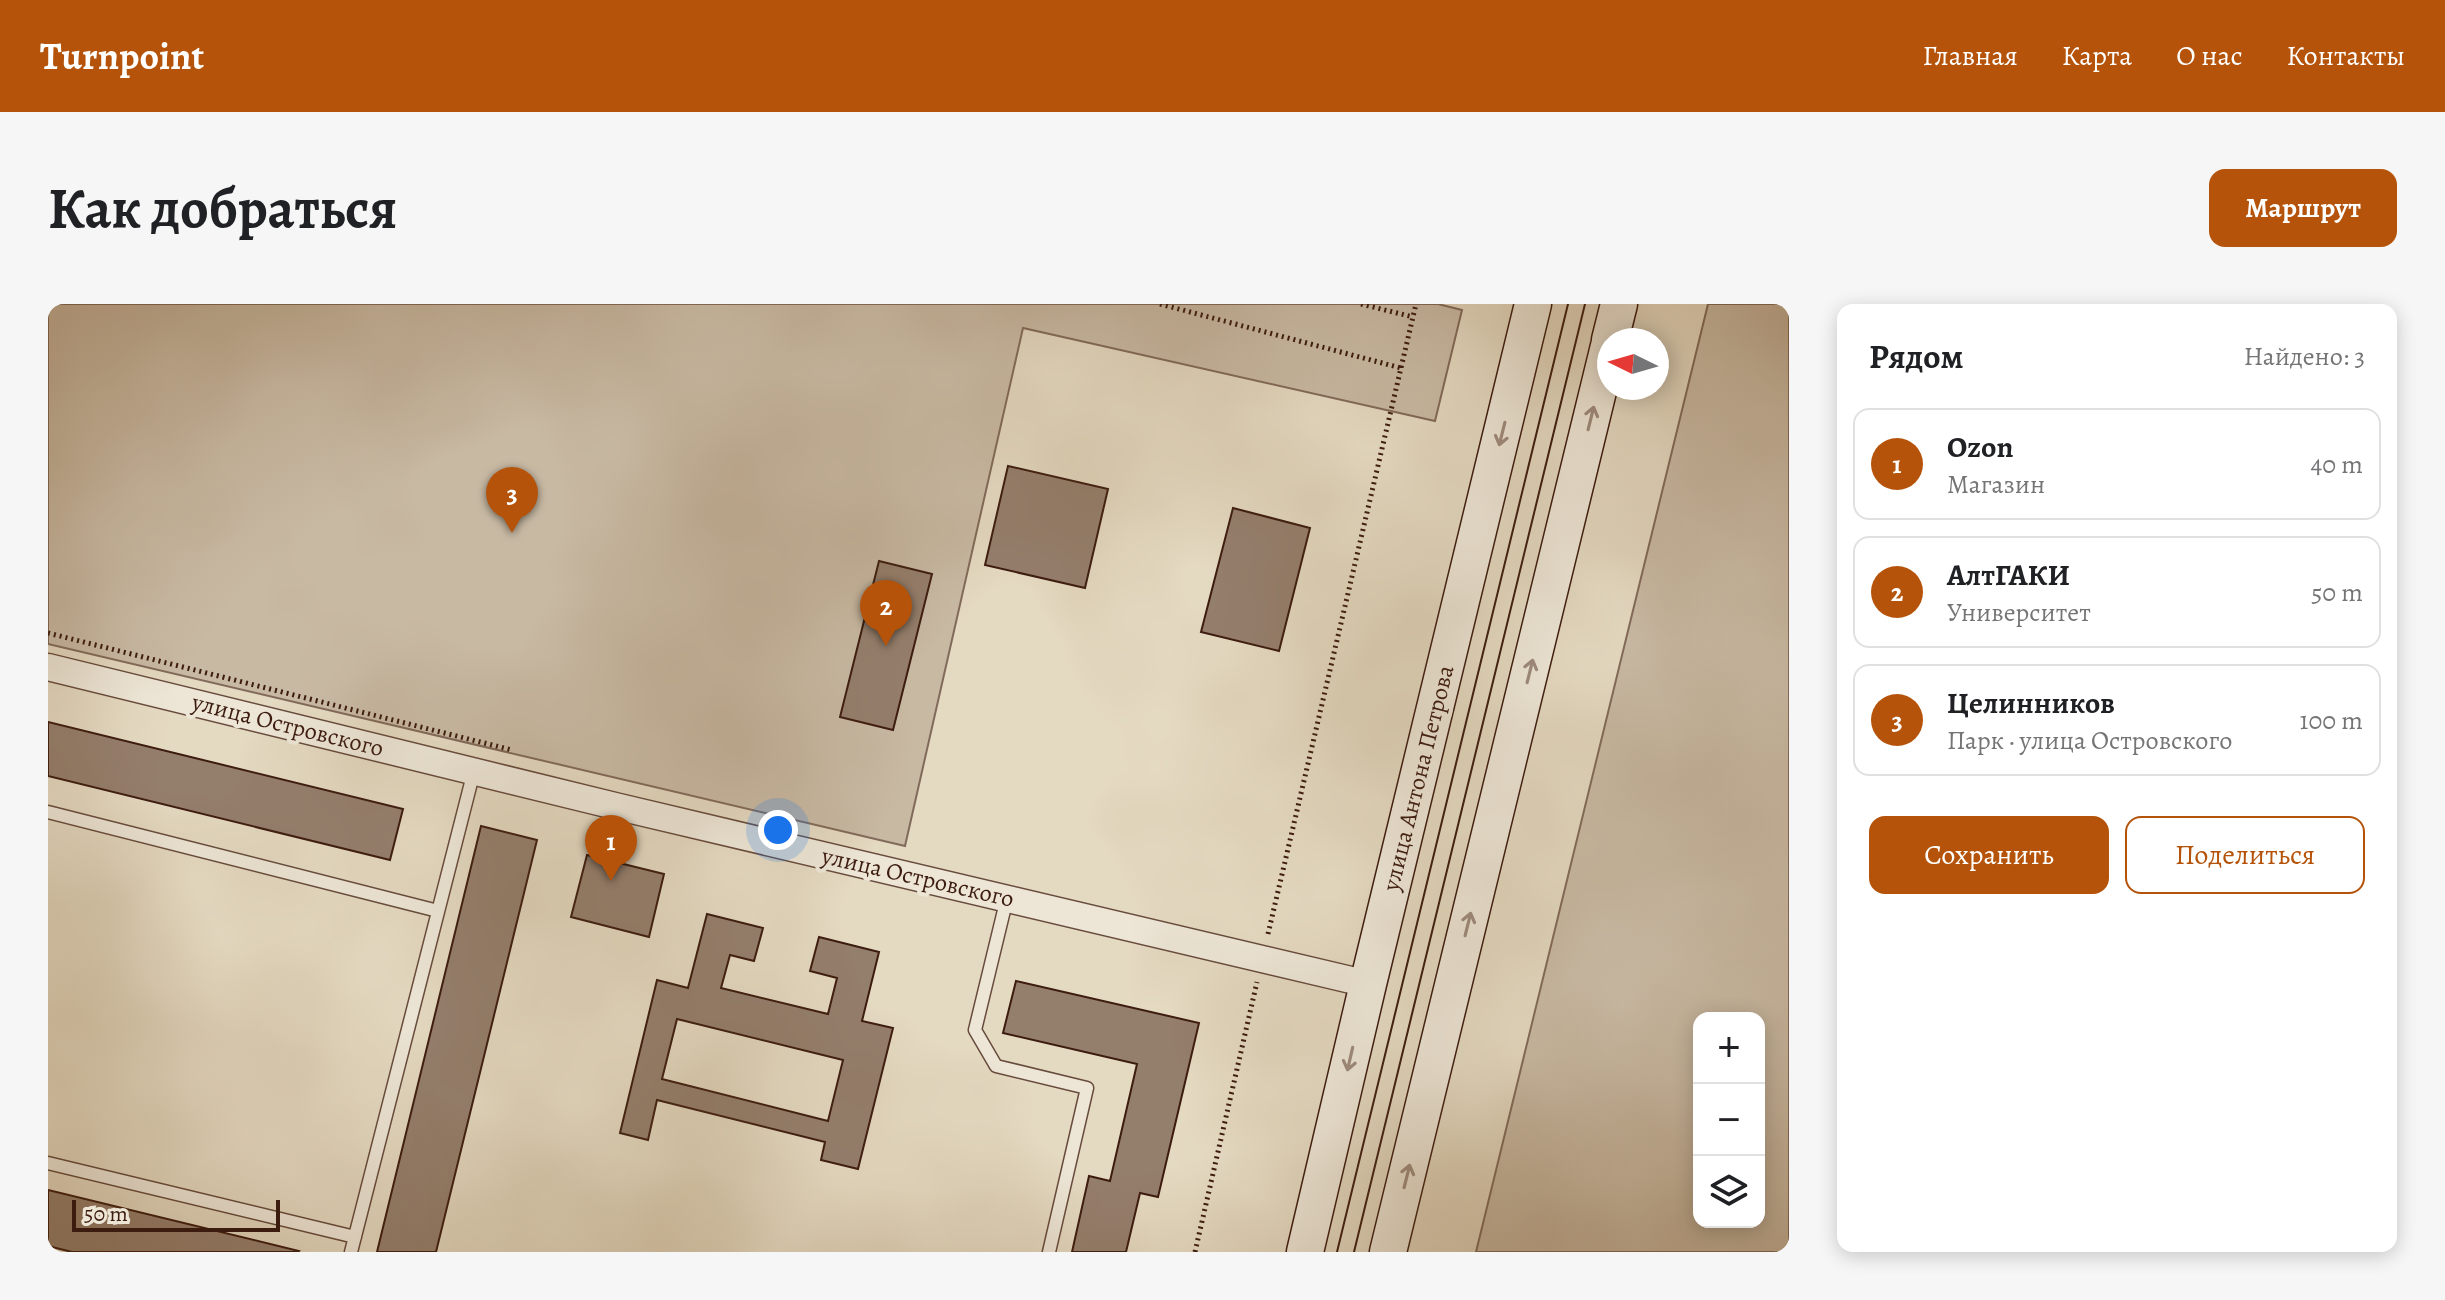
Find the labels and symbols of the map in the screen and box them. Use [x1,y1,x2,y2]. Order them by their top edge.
north arrow [1597,328,1669,400]
one-way arrow [1585,406,1600,432]
one-way arrow [1493,421,1508,447]
pin: 3 [486,467,538,533]
pin: 2 [860,580,912,646]
one-way arrow [1523,659,1538,684]
street label: улица Антона Петрова [1374,662,1462,895]
street label: улица Островского [188,685,387,764]
your location [758,810,798,850]
pin: 1 [585,815,637,881]
street label: улица Островского [818,839,1017,915]
one-way arrow [1462,911,1477,937]
one-way arrow [1342,1046,1357,1072]
one-way arrow [1400,1164,1415,1190]
scale bar [72,1196,280,1232]

